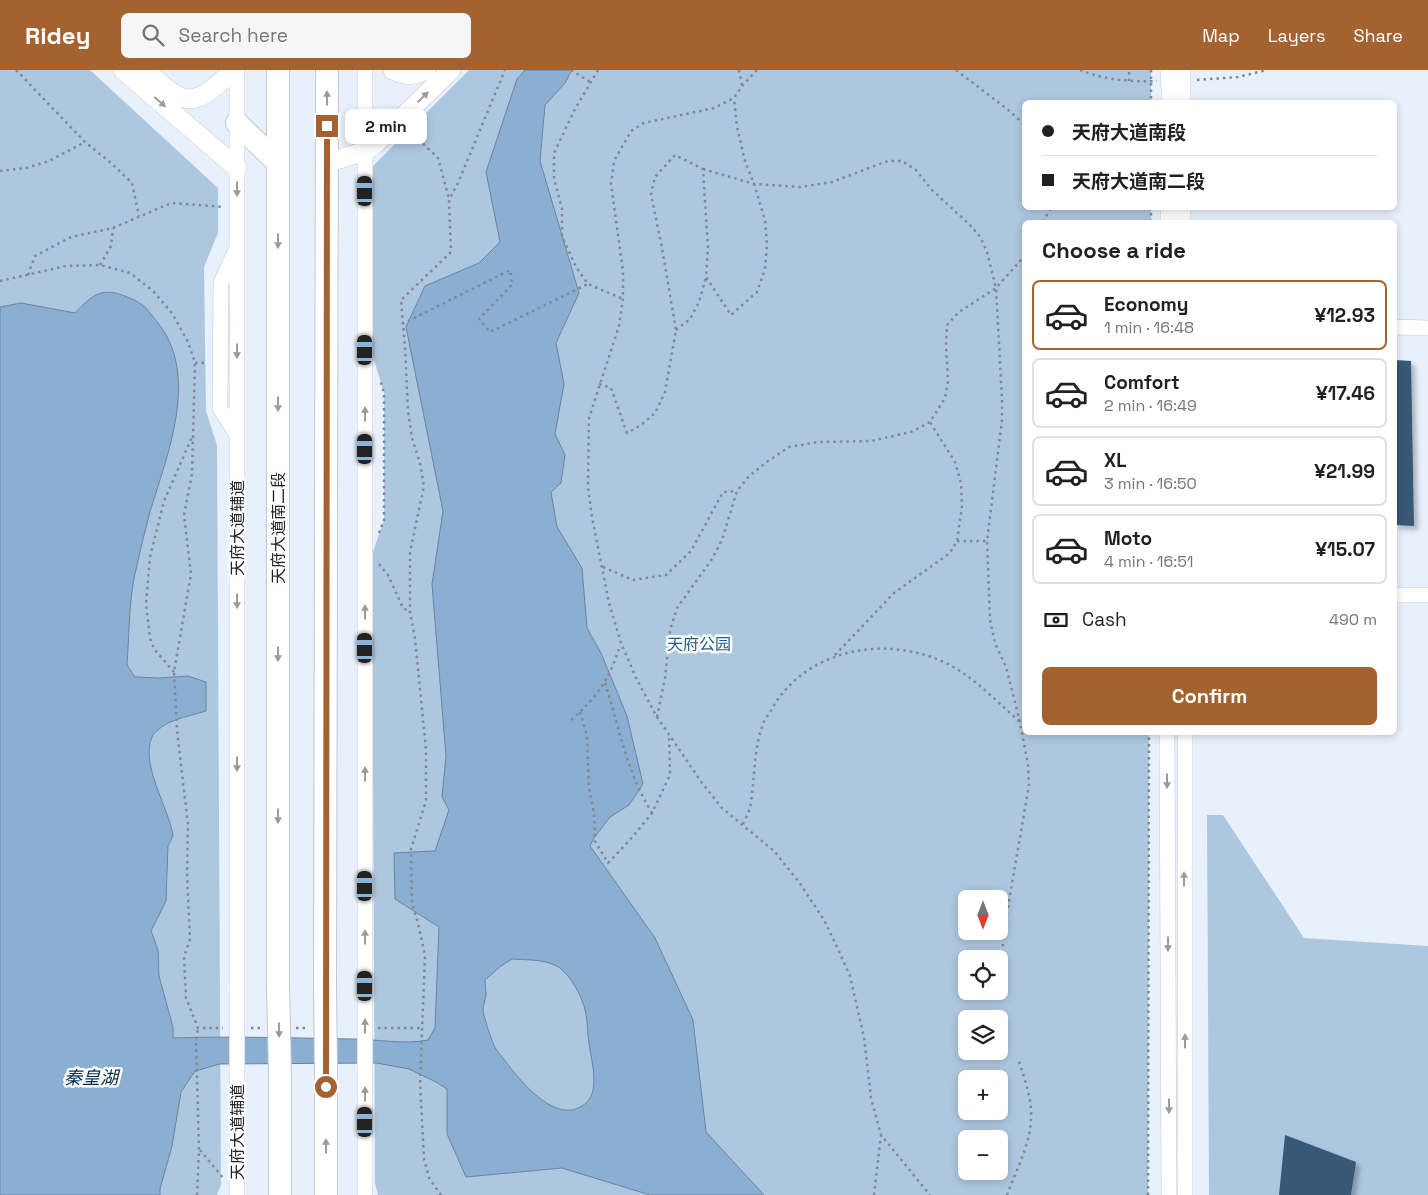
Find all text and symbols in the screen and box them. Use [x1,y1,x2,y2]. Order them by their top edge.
search box [121,13,471,58]
text: Ridey [25,20,91,51]
icon: search [139,21,167,49]
text: Search here [179,23,288,48]
text: Map [1202,24,1240,47]
text: Layers [1268,24,1325,47]
text: Share [1353,24,1403,47]
one-way arrow [323,89,331,105]
one-way arrow [417,91,429,103]
one-way arrow [154,96,166,107]
callout: 2 min [344,108,427,144]
route end [316,115,338,137]
text: 2 min [365,116,407,137]
text: 天府大道南段 [1072,120,1186,145]
text: 天府大道南二段 [1072,169,1205,194]
car [357,176,372,206]
one-way arrow [233,181,241,197]
one-way arrow [274,233,282,249]
text: Choose a ride [1042,236,1186,264]
text: Economy [1104,292,1188,317]
icon: car [1044,293,1089,338]
text: ¥12.93 [1314,303,1375,328]
text: 1 min · 16:48 [1104,317,1194,338]
car [357,335,372,365]
one-way arrow [233,343,241,359]
text: Comfort [1104,370,1180,395]
icon: car [1044,371,1089,416]
text: ¥17.46 [1316,381,1375,406]
text: 2 min · 16:49 [1104,395,1197,416]
one-way arrow [274,396,282,412]
one-way arrow [361,406,369,422]
car [357,434,372,464]
text: XL [1104,448,1127,473]
icon: car [1044,449,1089,494]
text: ¥21.99 [1314,459,1375,484]
street label: 天府大道南二段 [268,472,289,584]
text: 3 min · 16:50 [1104,473,1197,494]
street label: 天府大道辅道 [227,480,248,576]
text: Moto [1104,526,1152,551]
icon: car [1044,527,1089,572]
text: ¥15.07 [1315,537,1375,562]
text: 4 min · 16:51 [1104,551,1193,572]
one-way arrow [233,593,241,609]
one-way arrow [361,603,369,619]
icon: cash [1042,606,1070,634]
text: Cash [1082,607,1127,632]
text: 490 m [1329,609,1377,630]
car [357,633,372,663]
park label: 天府公园 [667,634,731,655]
one-way arrow [274,646,282,662]
button: Confirm [1042,667,1377,725]
one-way arrow [233,756,241,772]
one-way arrow [361,766,369,782]
one-way arrow [1163,773,1171,789]
one-way arrow [274,809,282,825]
car [357,871,372,901]
one-way arrow [1180,871,1188,887]
north arrow [958,890,1008,940]
map controls [958,890,1008,1180]
one-way arrow [361,928,369,944]
one-way arrow [1164,936,1172,952]
button: locate [958,950,1008,1000]
car [357,971,372,1001]
button: layers [958,1010,1008,1060]
one-way arrow [361,1018,369,1034]
one-way arrow [276,1022,284,1038]
one-way arrow [1180,1033,1188,1049]
water label: 秦皇湖 [64,1066,121,1089]
button: + [958,1070,1008,1120]
route start [315,1076,337,1098]
street label: 天府大道辅道 [227,1084,248,1180]
one-way arrow [361,1085,369,1101]
one-way arrow [1165,1098,1173,1114]
car [357,1107,372,1137]
button: − [958,1130,1008,1180]
one-way arrow [322,1138,330,1154]

